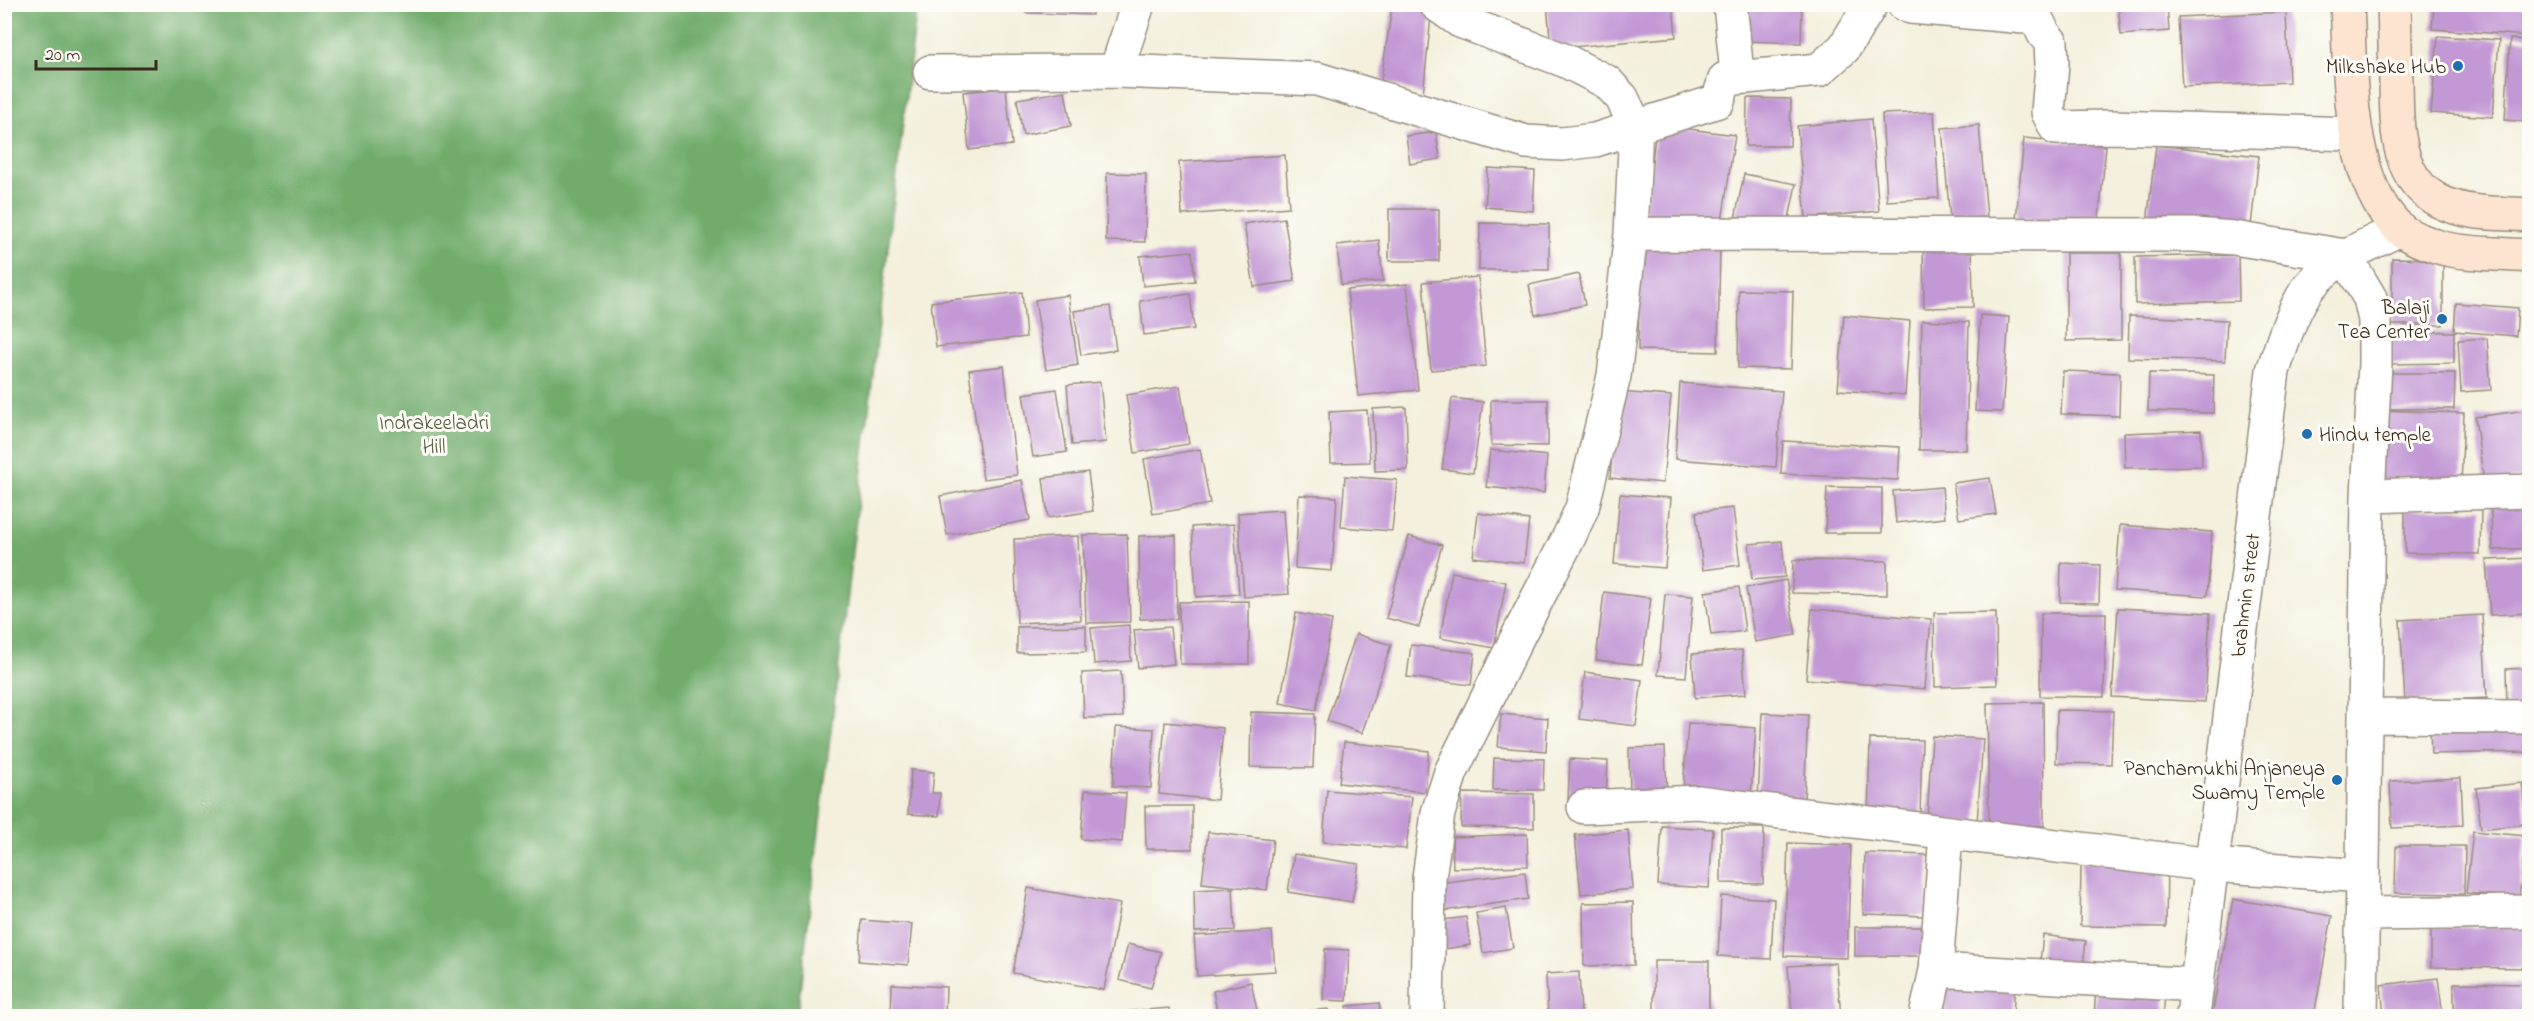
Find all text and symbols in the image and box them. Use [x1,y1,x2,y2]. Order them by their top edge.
scale bar [36,33,156,71]
text: 20 m [45,43,80,69]
place label: Milkshake Hub [2326,53,2446,83]
marker: Milkshake Hub [2451,59,2465,73]
place label: Balaji Tea Center [2338,294,2430,348]
marker: Balaji Tea Center [2435,312,2449,326]
park label: Indrakeeladri Hill [379,409,489,463]
place label: Hindu temple [2319,421,2431,451]
marker: Hindu temple [2300,427,2314,441]
street label: brahmin street [2224,532,2269,659]
place label: Panchamukhi Anjaneya Swamy Temple [2124,755,2326,811]
marker: Panchamukhi Anjaneya Swamy Temple [2330,773,2344,787]

